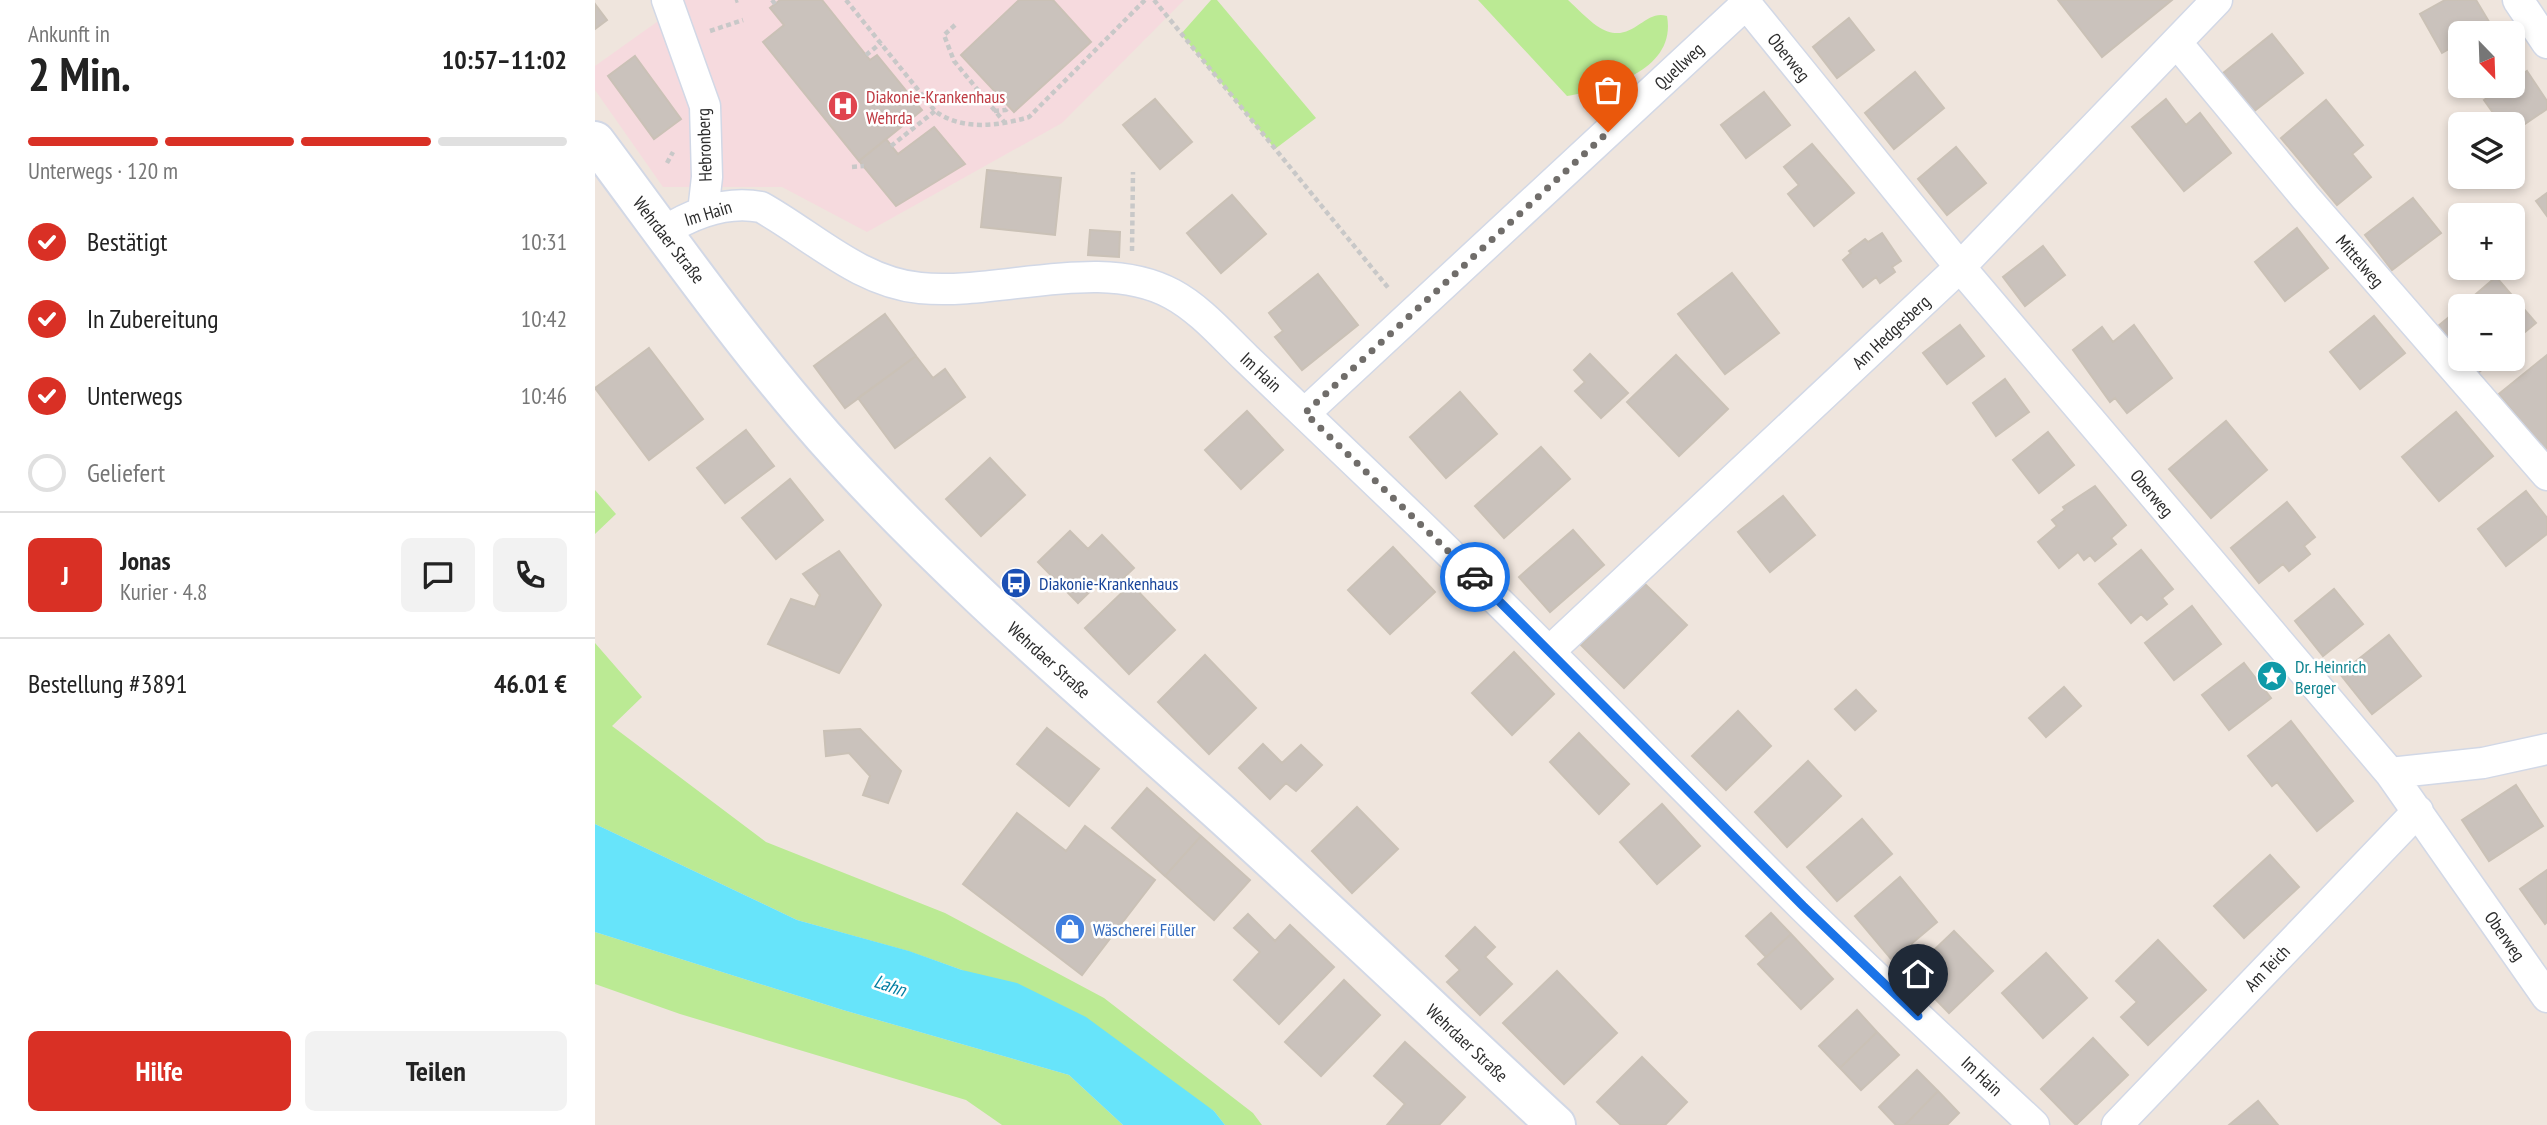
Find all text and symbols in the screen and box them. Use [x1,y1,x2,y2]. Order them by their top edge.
text: Ankunft in [28,19,110,48]
north arrow [2448,21,2525,98]
map controls [2448,21,2525,371]
street label: Oberweg [1763,28,1815,86]
street label: Quellweg [1650,37,1708,95]
text: 10:57–11:02 [442,43,567,76]
text: 2 Min. [28,44,131,104]
pin [1578,60,1638,132]
icon: bag [1589,71,1627,109]
place label: Diakonie-Krankenhaus Wehrda [866,85,1005,129]
hospital icon: Diakonie-Krankenhaus Wehrda [826,89,860,123]
street label: Hebronberg [691,108,717,182]
button: layers [2448,112,2525,189]
text: Unterwegs · 120 m [28,156,178,185]
street label: Wehrdaer Straße [628,192,710,288]
street label: Im Hain [681,195,735,231]
button: + [2448,203,2525,280]
icon: check [28,223,66,261]
text: Bestätigt [87,225,168,258]
text: 10:31 [521,227,567,256]
street label: Mittelweg [2331,230,2389,292]
street label: Am Hedgesberg [1847,290,1935,374]
button: − [2448,294,2525,371]
icon: check [28,300,66,338]
text: In Zubereitung [87,302,218,335]
text: 10:42 [521,304,567,333]
street label: Im Hain [1235,347,1287,397]
icon: check [28,377,66,415]
text: Unterwegs [87,379,182,412]
text: 10:46 [521,381,567,410]
text: Geliefert [87,456,165,489]
street label: Oberweg [2125,464,2179,522]
button: chat [401,538,475,612]
button: phone [493,538,567,612]
courier [1440,542,1510,612]
text: Jonas [120,544,171,577]
icon: car [1456,558,1494,596]
text: J [61,559,69,592]
bus stop icon: Diakonie-Krankenhaus [999,566,1033,600]
place label: Diakonie-Krankenhaus [1039,572,1178,595]
text: Kurier · 4.8 [120,577,207,606]
street label: Wehrdaer Straße [1003,617,1095,703]
place label: Dr. Heinrich Berger [2295,655,2366,699]
place icon: Dr. Heinrich Berger [2255,659,2289,693]
text: Bestellung #3891 [28,667,188,700]
text: 46.01 € [494,667,567,700]
street label: Oberweg [2480,907,2530,965]
shop icon: Wäscherei Füller [1053,912,1087,946]
place label: Wäscherei Füller [1093,918,1196,941]
street label: Am Teich [2239,940,2295,996]
pin [1888,944,1948,1016]
icon: home [1899,955,1937,993]
water label: Lahn [871,968,911,1002]
street label: Wehrdaer Straße [1421,999,1513,1087]
button: Hilfe [28,1031,291,1111]
button: Teilen [305,1031,567,1111]
street label: Im Hain [1956,1051,2008,1101]

